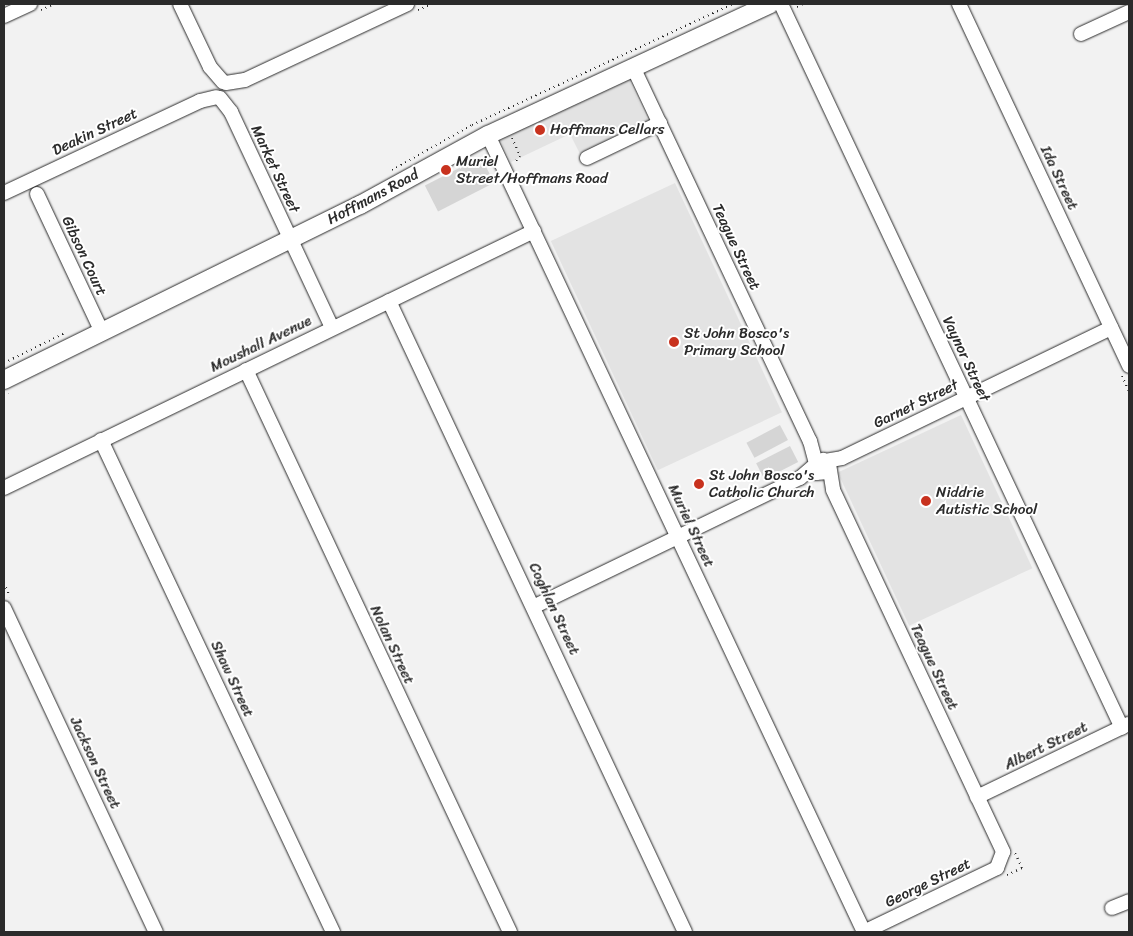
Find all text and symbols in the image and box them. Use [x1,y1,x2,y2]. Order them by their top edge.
street label: Deakin Street [50,104,140,160]
place label: Hoffmans Cellars [550,121,665,139]
street label: Market Street [247,122,303,216]
marker: Hoffmans Cellars [534,124,546,136]
street label: Ida Street [1036,143,1082,213]
place label: Muriel Street/Hoffmans Road [456,152,608,187]
marker: Muriel Street/Hoffmans Road [440,164,452,176]
street label: Hoffmans Road [324,165,422,229]
street label: Teague Street [708,201,764,293]
street label: Gibson Court [58,213,110,299]
street label: Moushall Avenue [207,312,315,376]
street label: Vaynor Street [938,313,994,405]
place label: St John Bosco's Primary School [684,324,789,359]
marker: St John Bosco's Primary School [668,336,680,348]
street label: Garnet Street [871,376,961,432]
place label: St John Bosco's Catholic Church [709,466,814,501]
marker: St John Bosco's Catholic Church [693,478,705,490]
street label: Muriel Street [664,482,718,570]
place label: Niddrie Autistic School [936,483,1037,518]
marker: Niddrie Autistic School [920,495,932,507]
street label: Coghlan Street [525,560,583,658]
street label: Nolan Street [366,602,418,688]
street label: Teague Street [906,621,962,713]
street label: Shaw Street [206,638,258,720]
street label: Jackson Street [66,714,124,812]
street label: Albert Street [1002,718,1090,774]
street label: George Street [882,855,974,911]

